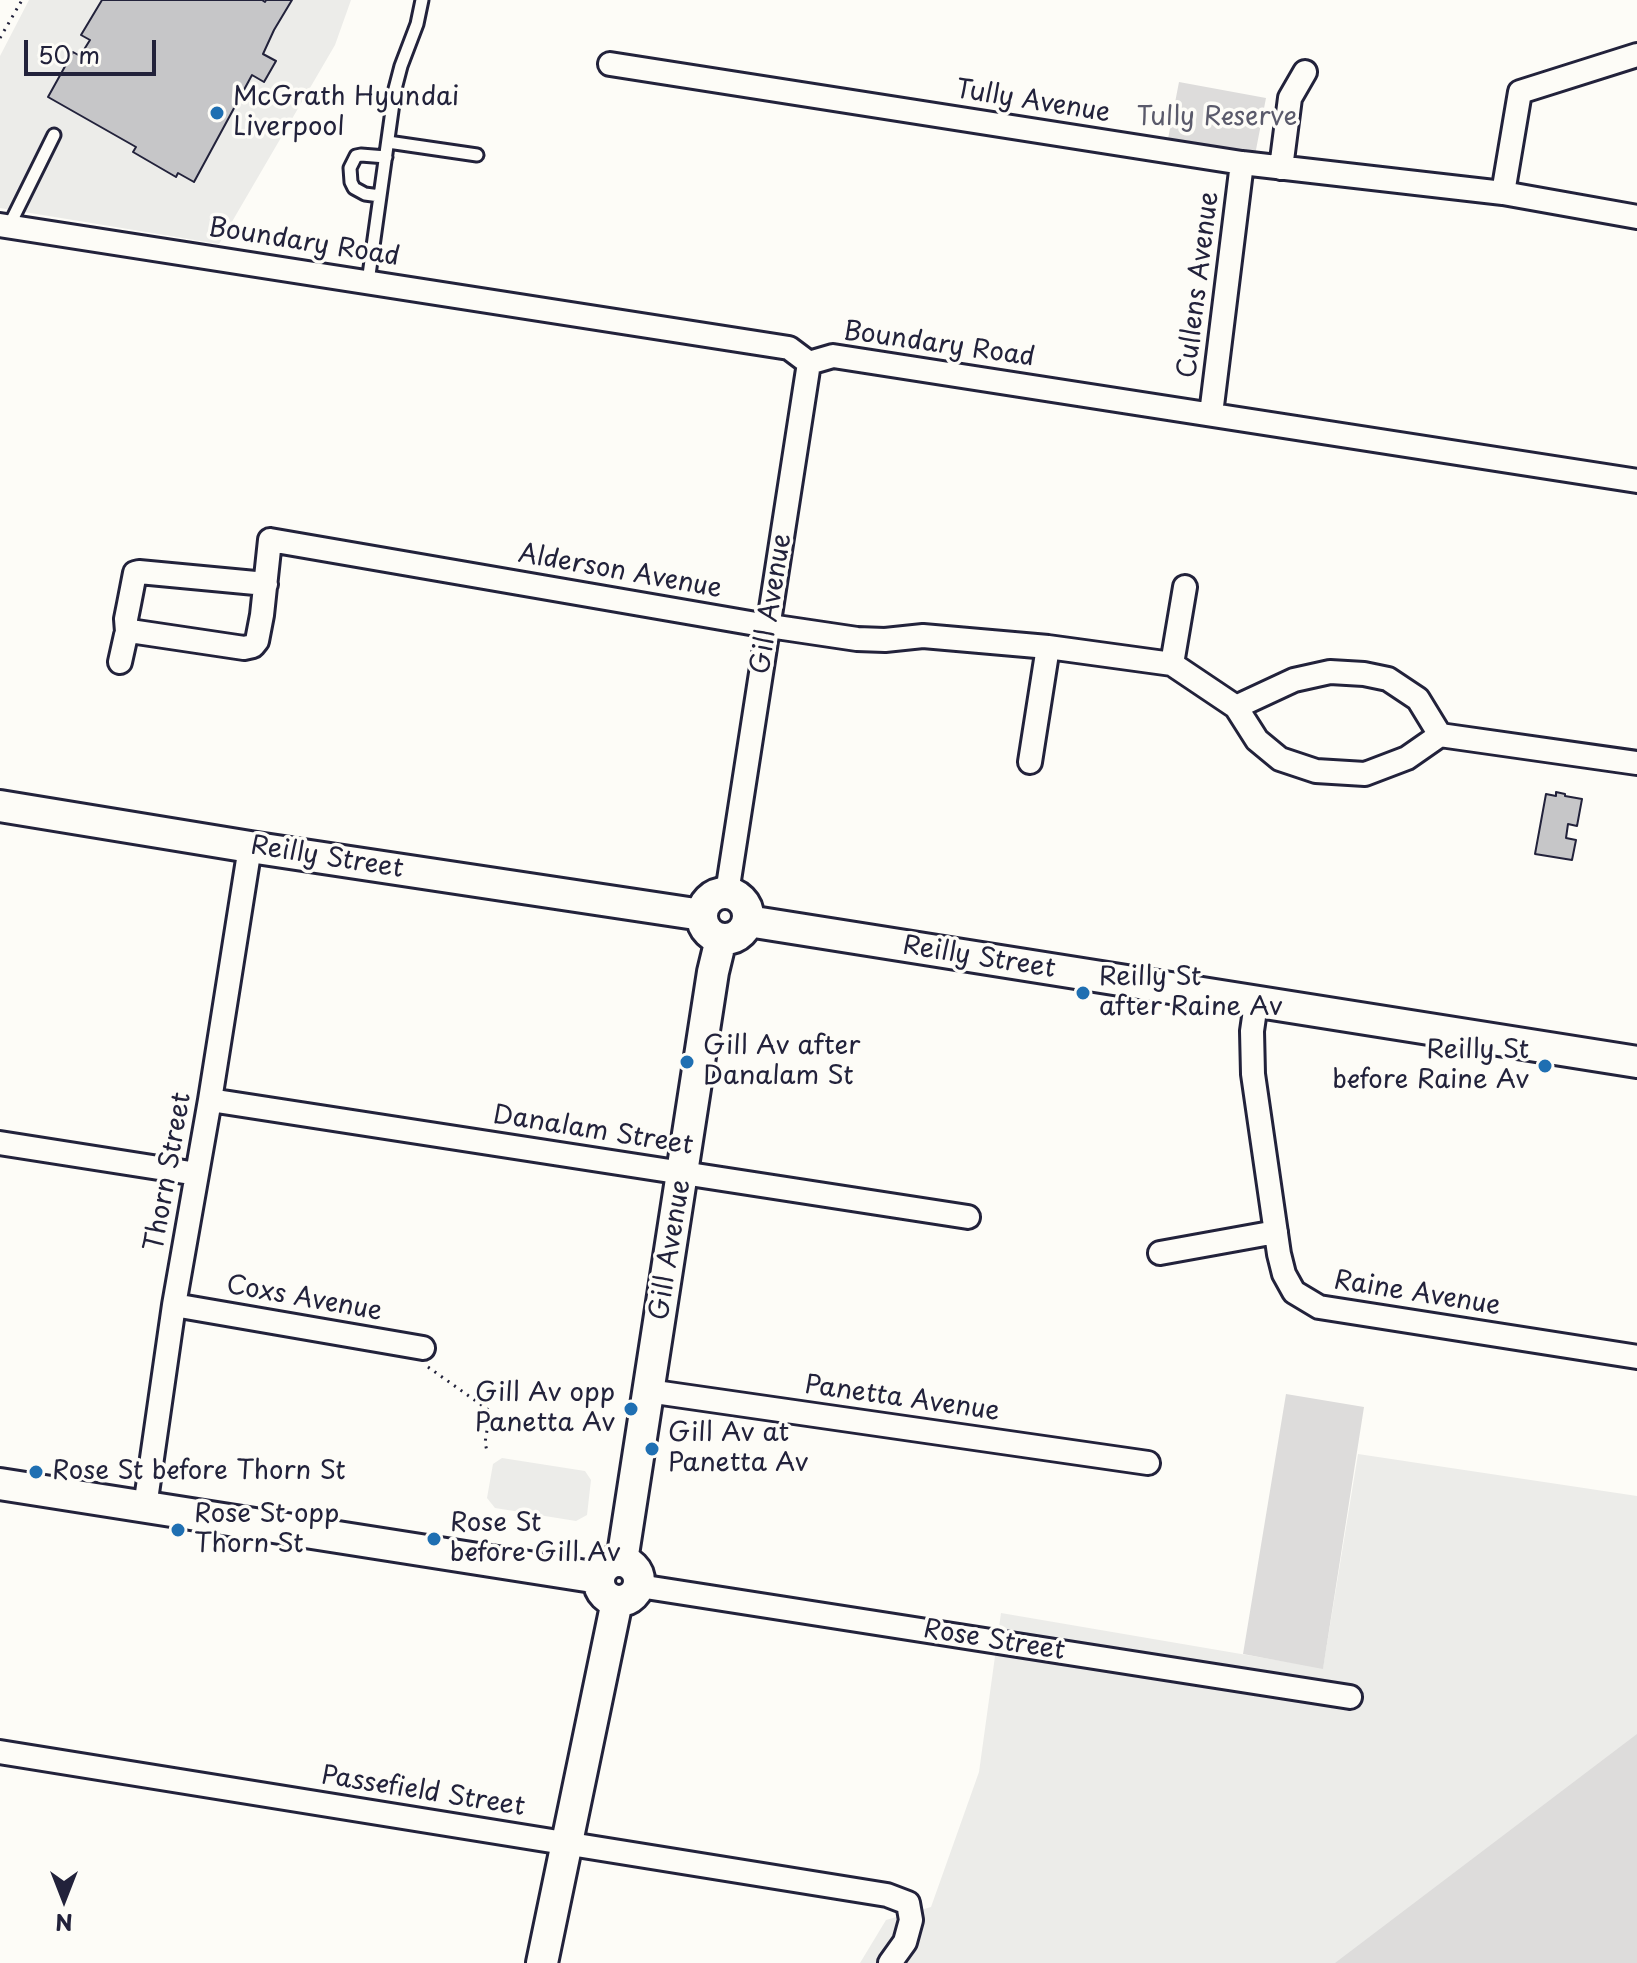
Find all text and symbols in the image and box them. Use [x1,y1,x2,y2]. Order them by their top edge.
scale bar [28,24,160,74]
text: 50 m [38,36,100,72]
street label: Tully Avenue [954,74,1112,130]
place label: McGrath Hyundai Liverpool [233,82,459,144]
park label: Tully Reserve [1137,102,1297,134]
marker: McGrath Hyundai Liverpool [208,104,226,122]
street label: Cullens Avenue [1172,190,1226,380]
street label: Boundary Road [206,212,402,274]
street label: Boundary Road [841,316,1037,374]
street label: Gill Avenue [745,531,799,677]
street label: Alderson Avenue [516,539,724,605]
street label: Reilly Street [249,831,405,885]
street label: Reilly Street [901,931,1057,985]
place label: Reilly St after Raine Av [1099,962,1283,1024]
marker: Reilly St after Raine Av [1074,984,1092,1002]
place label: Gill Av after Danalam St [703,1031,860,1092]
place label: Reilly St before Raine Av [1332,1035,1529,1096]
marker: Gill Av after Danalam St [678,1053,696,1071]
marker: Reilly St before Raine Av [1536,1057,1554,1075]
street label: Thorn Street [140,1090,198,1254]
street label: Danalam Street [491,1100,695,1162]
street label: Gill Avenue [644,1177,698,1323]
street label: Raine Avenue [1331,1265,1503,1323]
street label: Coxs Avenue [224,1270,384,1328]
street label: Panetta Avenue [803,1370,1001,1428]
place label: Gill Av opp Panetta Av [475,1378,615,1440]
marker: Gill Av opp Panetta Av [622,1400,640,1418]
place label: Gill Av at Panetta Av [668,1418,808,1480]
marker: Gill Av at Panetta Av [643,1440,661,1458]
place label: Rose St before Thorn St [52,1456,346,1488]
marker: Rose St before Thorn St [27,1463,45,1481]
place label: Rose St opp Thorn St [194,1499,339,1560]
place label: Rose St before Gill Av [450,1508,620,1570]
marker: Rose St opp Thorn St [169,1521,187,1539]
marker: Rose St before Gill Av [425,1530,443,1548]
street label: Rose Street [921,1614,1067,1668]
street label: Passefield Street [319,1760,527,1824]
north arrow [24,1859,104,1939]
text: N [55,1907,73,1940]

